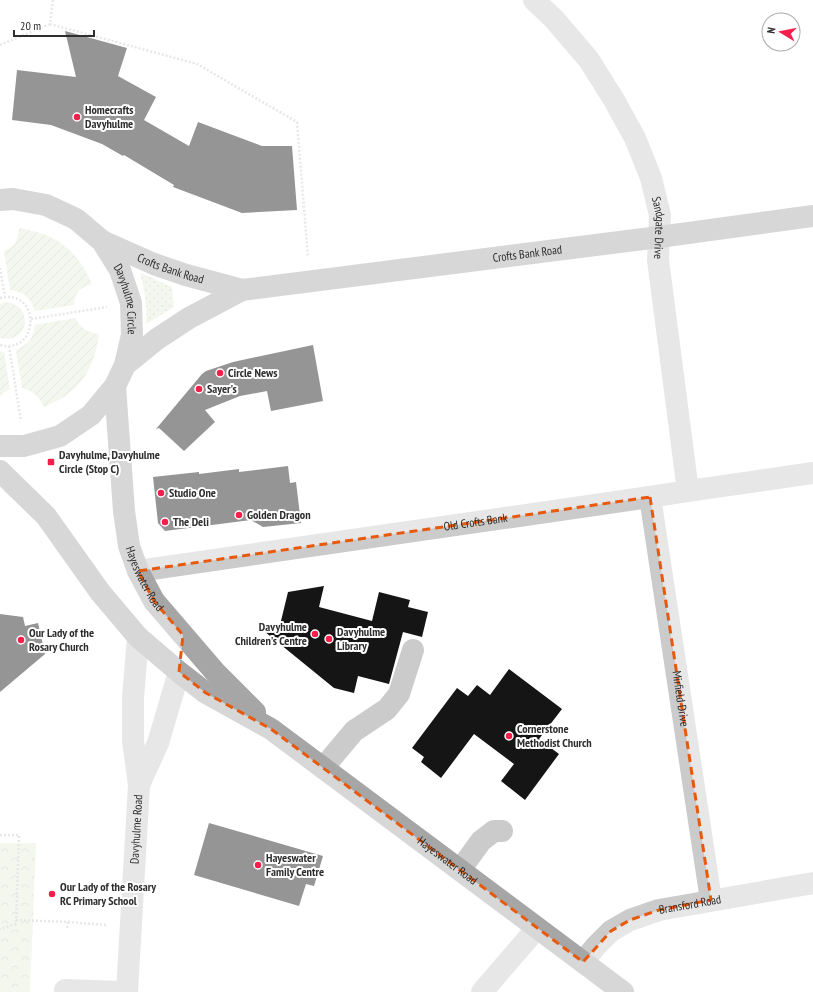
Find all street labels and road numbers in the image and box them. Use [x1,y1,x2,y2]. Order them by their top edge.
street label: Sandgate Drive [649,195,668,260]
street label: Crofts Bank Road [492,241,563,265]
street label: Crofts Bank Road [135,250,206,286]
street label: Davyhulme Circle [111,261,140,335]
street label: Old Crofts Bank [443,510,509,534]
street label: Hayeswater Road [123,544,167,614]
street label: Mirfield Drive [669,670,693,728]
street label: Davyhulme Road [126,794,145,864]
street label: Hayeswater Road [415,833,481,888]
street label: Bransford Road [658,891,722,917]

